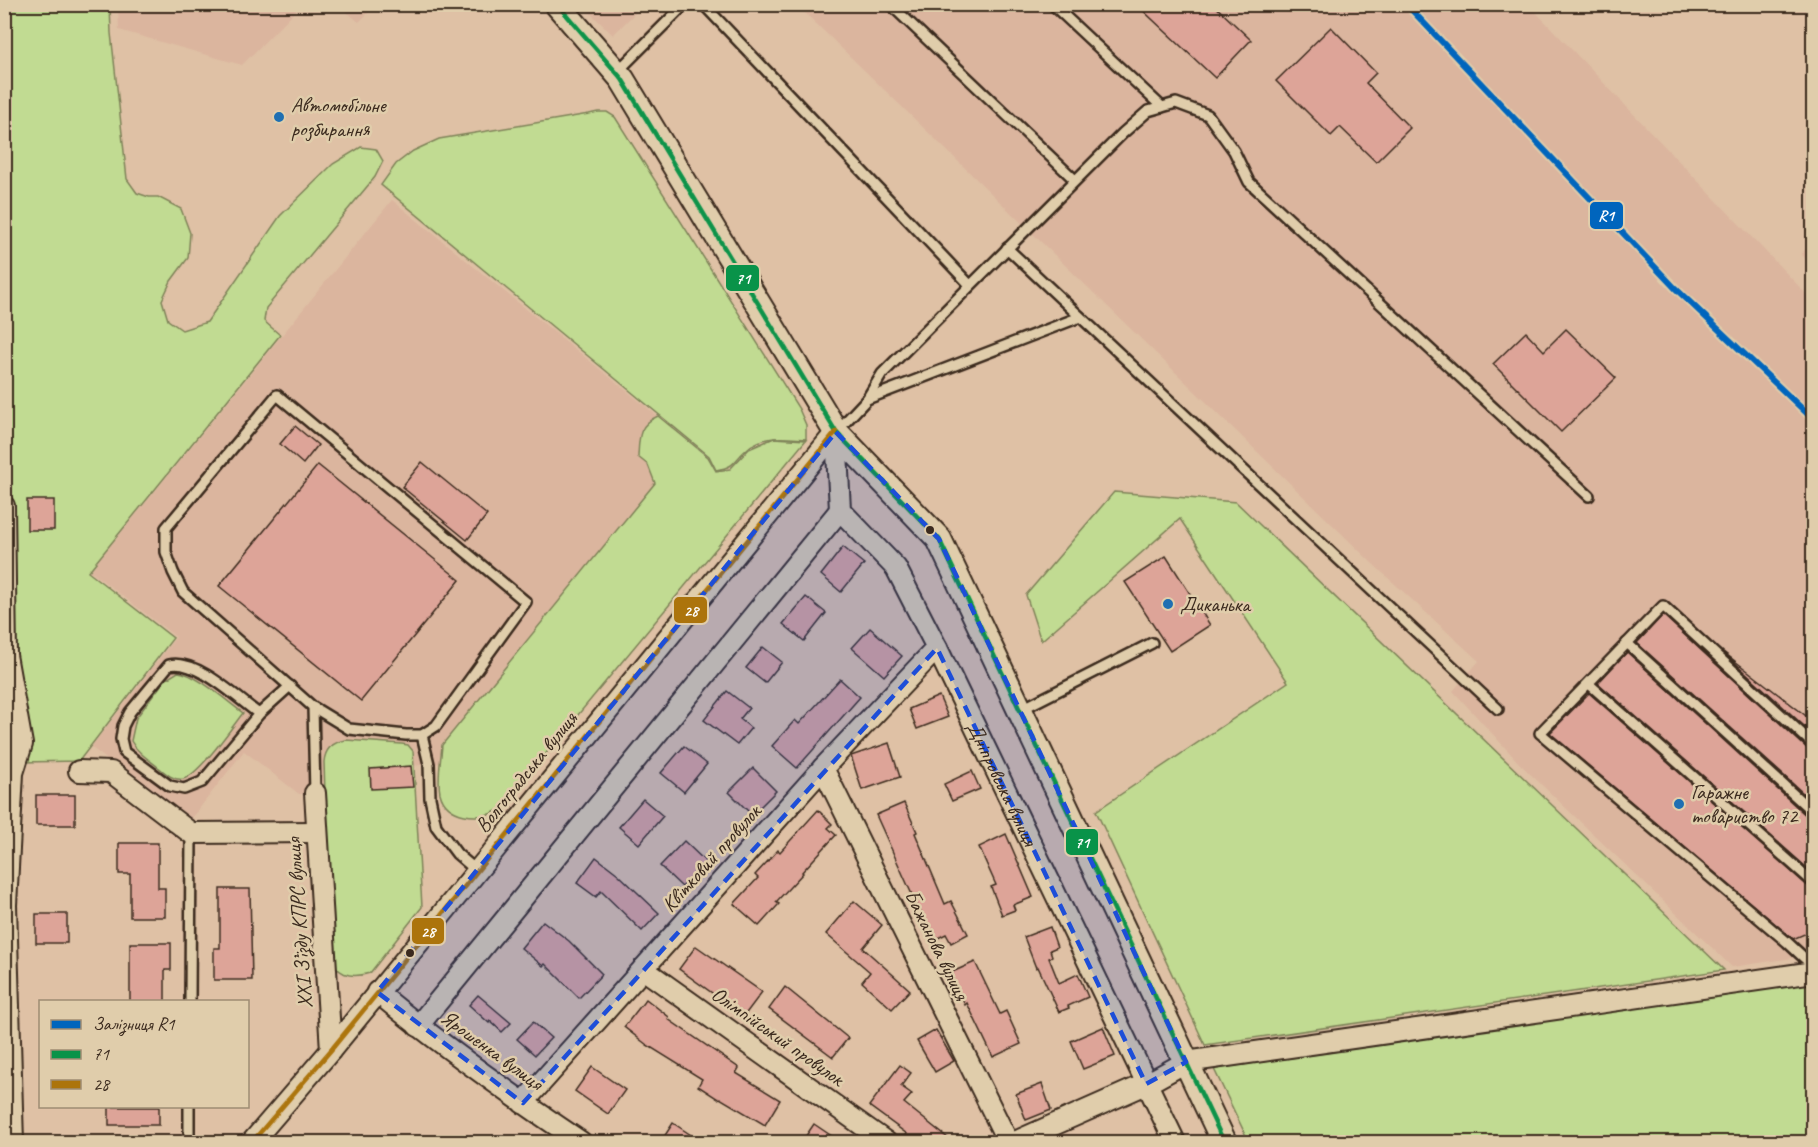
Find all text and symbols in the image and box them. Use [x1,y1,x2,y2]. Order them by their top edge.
place label: Автомобільне розбирання [291,92,388,142]
marker: Автомобільне розбирання [272,110,286,124]
line badge: R1 [1589,201,1624,230]
text: R1 [1598,206,1616,226]
line badge: 71 [725,264,760,292]
text: 71 [736,269,752,289]
unlabelled marker [924,524,936,536]
place label: Диканька [1180,591,1252,617]
line badge: 28 [673,596,708,624]
marker: Диканька [1161,597,1175,611]
text: 28 [684,601,700,621]
street label: Волгоградська вулиця [469,705,584,838]
street label: Дніпровська вулиця [961,717,1044,851]
place label: Гаражне товариство 72 [1691,779,1799,829]
street label: Квітковий провулок [656,797,768,917]
marker: Гаражне товариство 72 [1672,797,1686,811]
line badge: 71 [1065,828,1099,856]
text: 71 [1075,833,1091,853]
street label: XXI З’їзду КПРС вулиця [280,835,319,1009]
street label: Бажанова вулиця [899,886,976,1006]
line badge: 28 [411,917,445,945]
text: 28 [421,922,437,942]
unlabelled marker [404,947,416,959]
street label: Олімпійський провулок [707,981,851,1093]
legend [39,1000,249,1108]
street label: Ярошенка вулиця [436,1004,550,1097]
text: Залізниця R1 [93,1013,176,1036]
text: 71 [93,1043,110,1065]
text: 28 [93,1073,111,1095]

